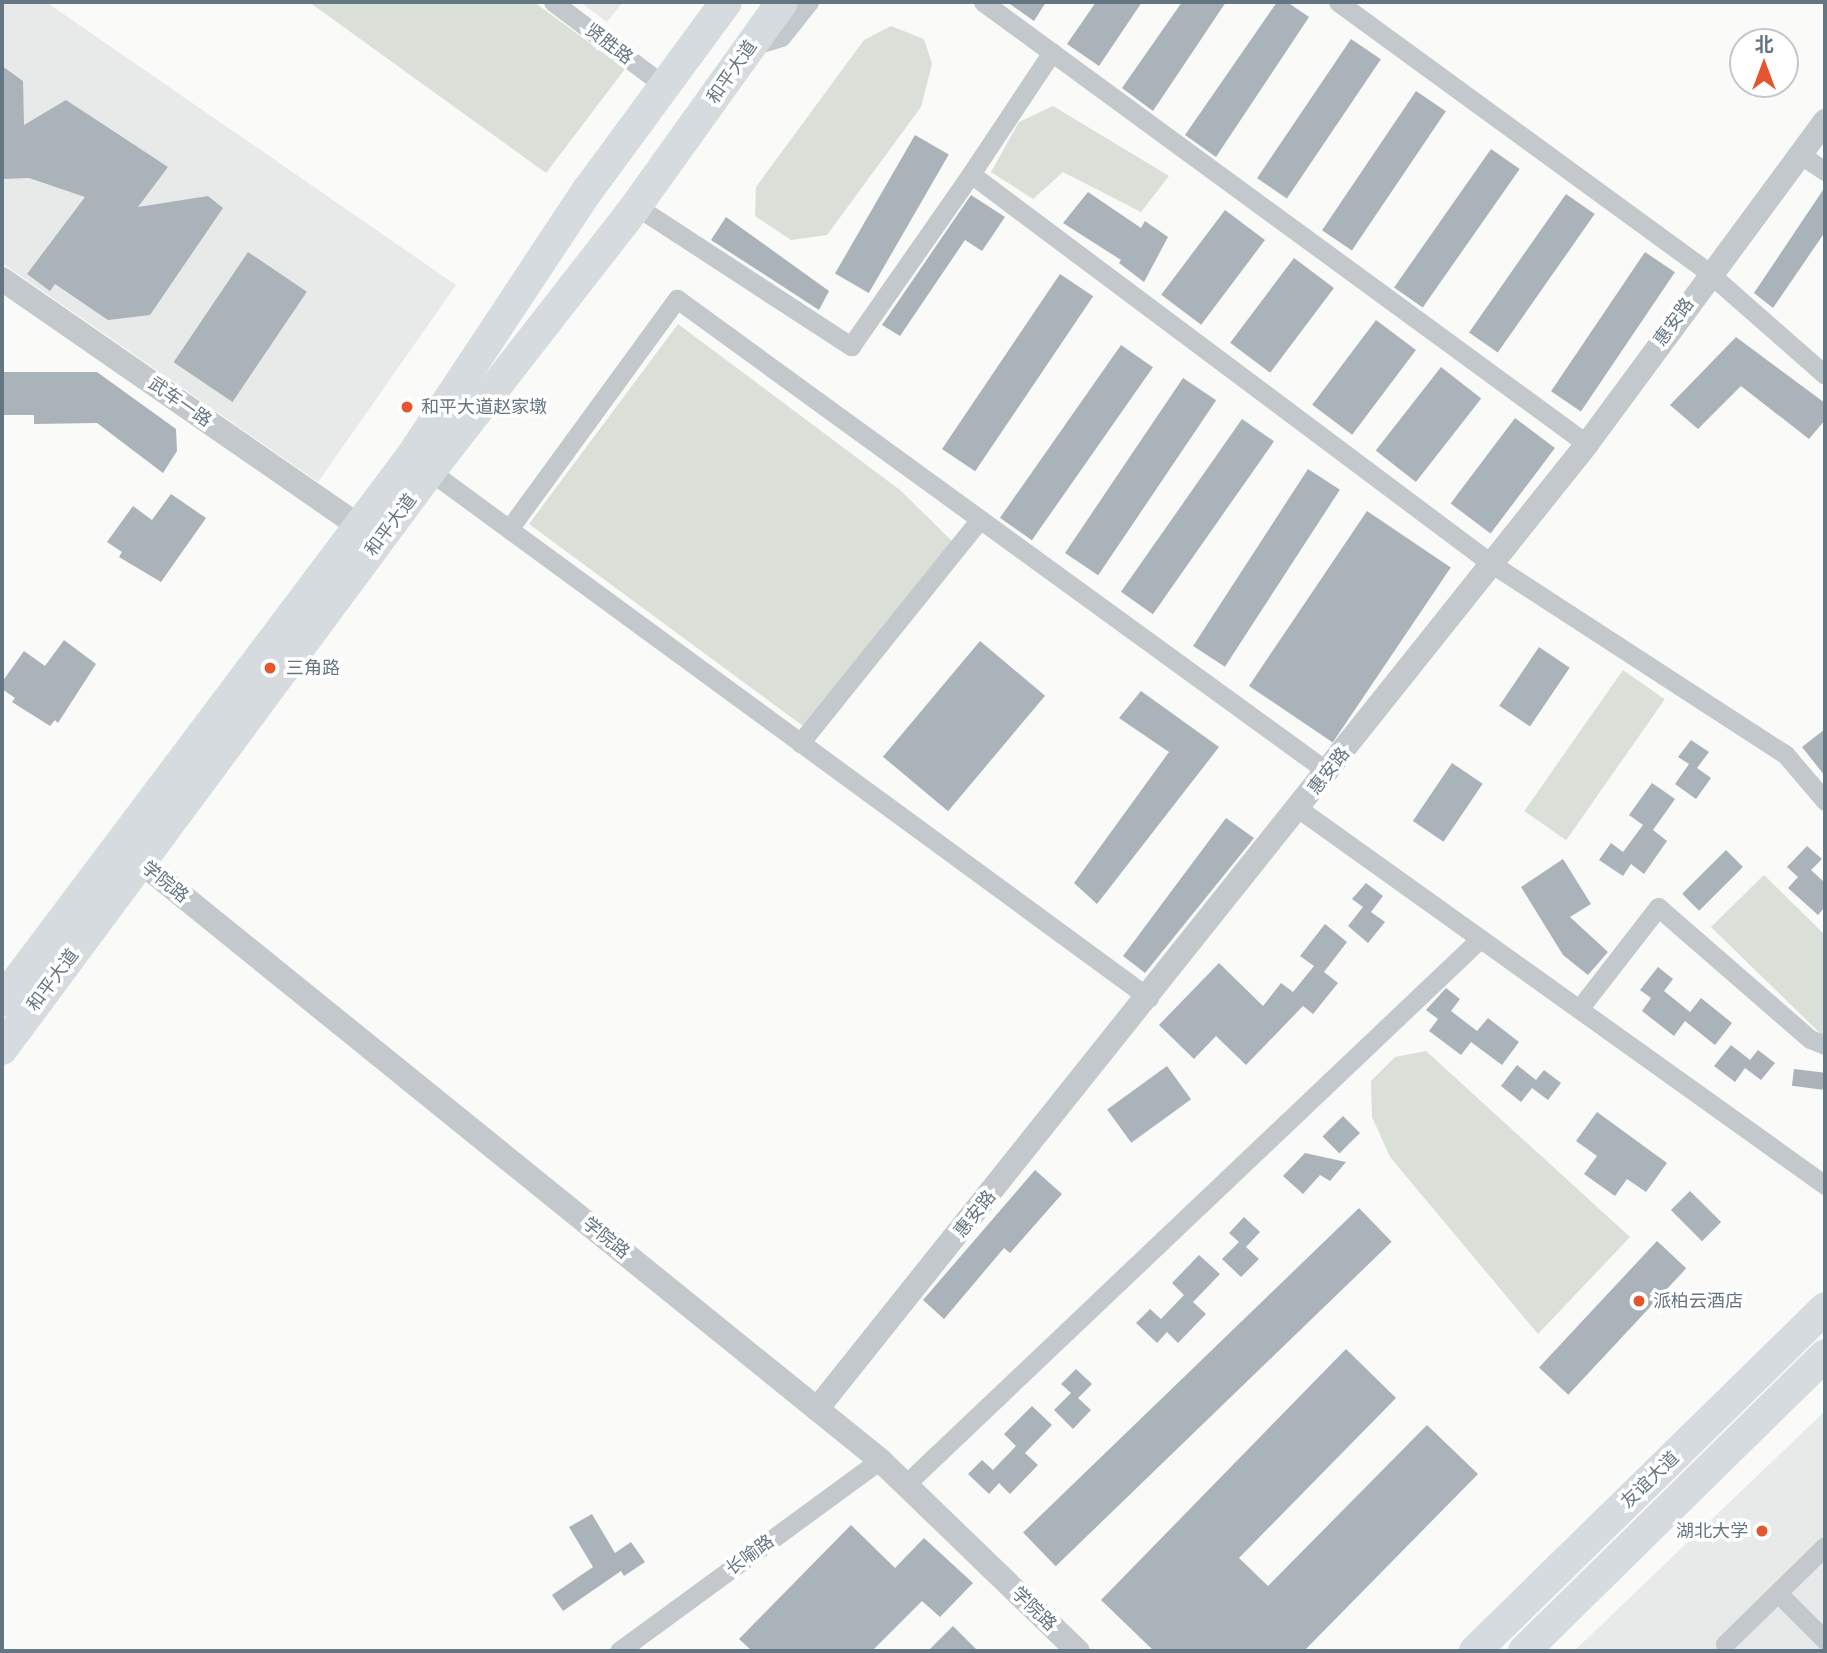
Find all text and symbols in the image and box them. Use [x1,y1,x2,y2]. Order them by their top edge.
street label: 贤胜路 [581,19,637,69]
north arrow [1729,28,1799,98]
text: 北 [1754,33,1774,55]
street label: 和平大道 [703,36,761,108]
street label: 惠安路 [1649,294,1699,350]
street label: 武车一路 [144,373,216,431]
place label: 和平大道赵家墩 [421,396,547,418]
marker: 和平大道赵家墩 [399,399,415,415]
street label: 和平大道 [361,490,421,560]
place label: 三角路 [286,657,340,679]
marker: 三角路 [260,658,280,678]
street label: 惠安路 [1304,743,1354,799]
street label: 学院路 [137,857,193,907]
street label: 和平大道 [23,945,83,1015]
street label: 惠安路 [950,1186,1000,1242]
street label: 学院路 [578,1213,634,1263]
place label: 派柏云酒店 [1653,1290,1743,1312]
marker: 派柏云酒店 [1631,1293,1647,1309]
street label: 友谊大道 [1617,1447,1683,1513]
place label: 湖北大学 [1676,1520,1748,1542]
marker: 湖北大学 [1754,1523,1770,1539]
street label: 长喻路 [722,1530,778,1580]
street label: 学院路 [1007,1582,1061,1636]

